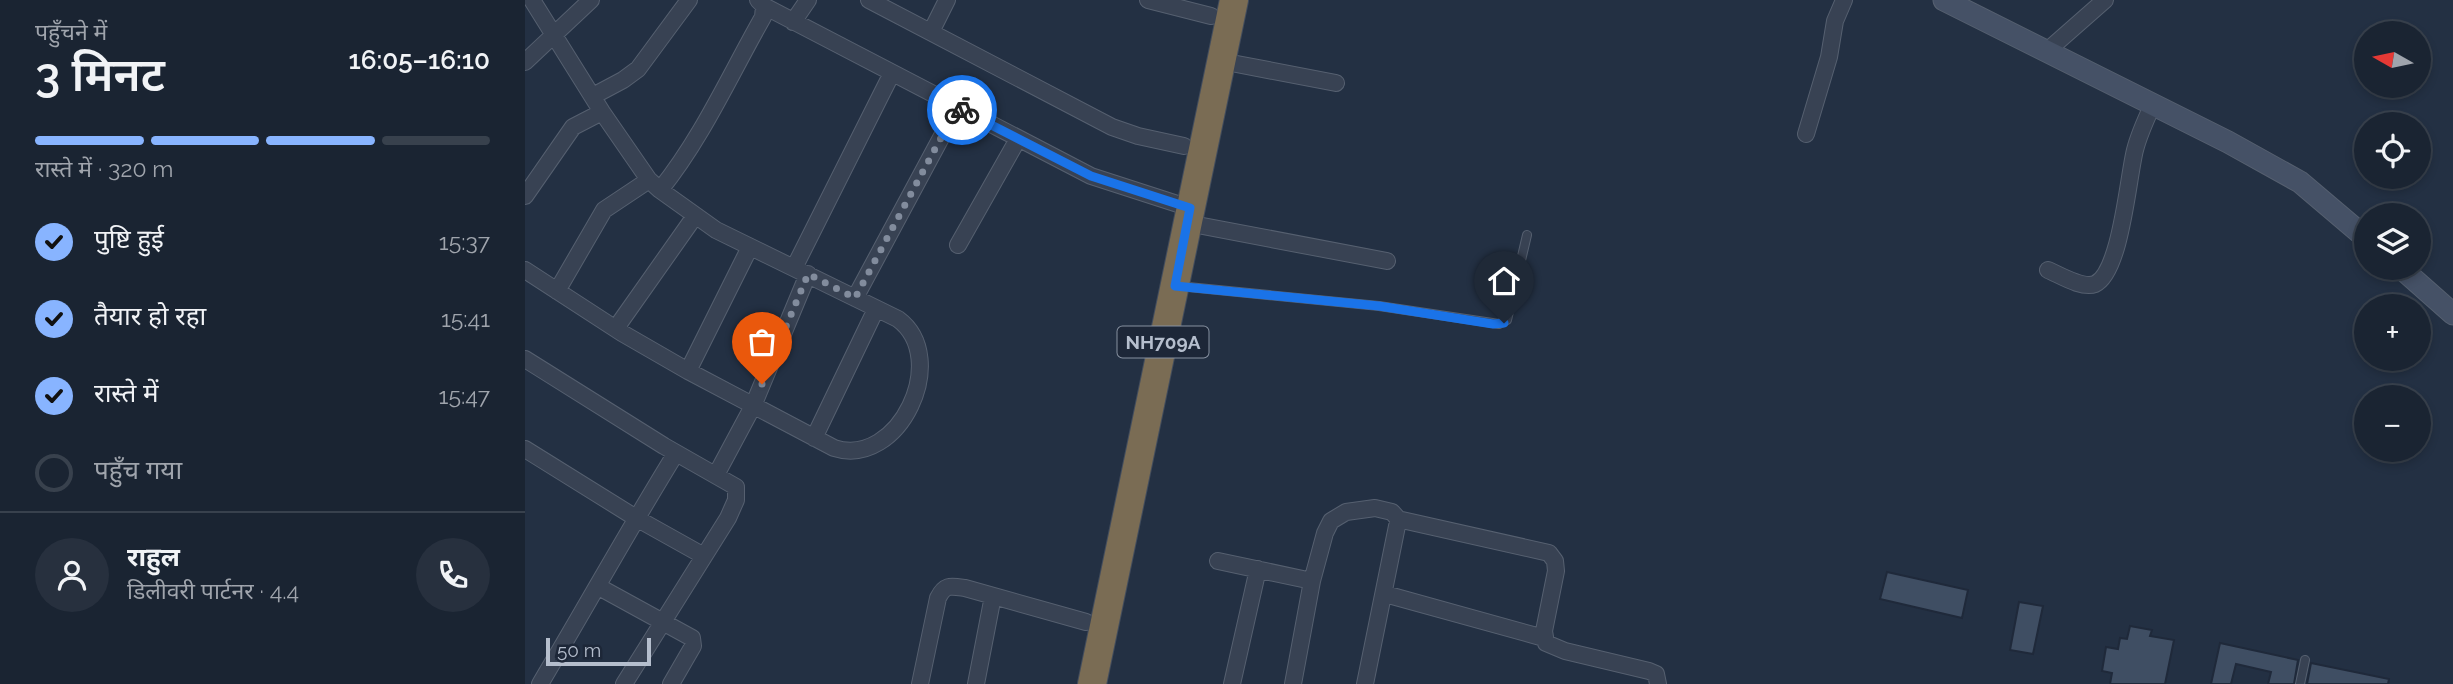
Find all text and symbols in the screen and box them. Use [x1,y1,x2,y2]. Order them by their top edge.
text: पहुँचने में [35,18,107,45]
north arrow [2354,21,2431,98]
map controls [2354,21,2431,462]
text: 16:05–16:10 [348,45,490,75]
text: 3 मिनट [35,48,165,102]
courier [927,75,997,145]
icon: bike [943,91,981,129]
button: locate [2354,112,2431,189]
text: रास्ते में · 320 m [35,155,173,182]
button: layers [2354,203,2431,280]
icon: check [35,223,73,261]
text: पुष्टि हुई [94,224,164,254]
text: 15:37 [439,228,490,255]
pin [1474,251,1534,323]
icon: home [1485,262,1523,300]
button: + [2354,294,2431,371]
icon: check [35,300,73,338]
text: तैयार हो रहा [94,301,206,331]
text: 15:41 [441,305,490,332]
pin [732,312,792,384]
icon: bag [743,323,781,361]
road number: NH709A [1117,326,1209,358]
icon: check [35,377,73,415]
text: रास्ते में [94,378,158,408]
text: 15:47 [439,382,490,409]
button: − [2354,385,2431,462]
text: पहुँच गया [94,455,182,485]
button: person [35,538,109,612]
button: phone [416,538,490,612]
text: राहुल [127,542,180,572]
text: डिलीवरी पार्टनर · 4.4 [127,577,299,604]
scale bar [546,635,651,667]
text: 50 m [557,639,601,661]

